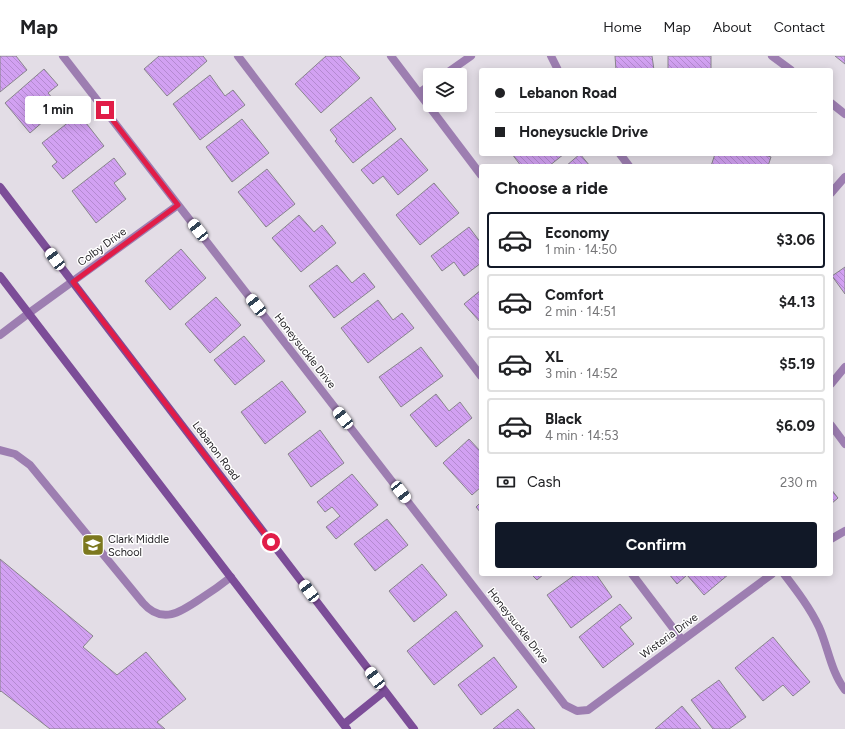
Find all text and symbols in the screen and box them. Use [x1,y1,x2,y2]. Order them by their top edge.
text: Map [20,16,58,39]
text: Home [603,19,642,36]
text: Map [664,19,691,36]
text: About [713,19,752,36]
text: Contact [774,19,825,36]
map controls [423,68,467,112]
button: layers [423,68,467,112]
text: Lebanon Road [519,84,617,102]
callout: 1 min [25,96,91,124]
route end [96,101,114,119]
text: 1 min [43,102,73,117]
text: Honeysuckle Drive [519,123,648,141]
text: Choose a ride [495,177,608,199]
car [186,217,210,243]
icon: car [497,222,533,258]
text: Economy [545,224,610,242]
street label: Colby Drive [75,225,129,269]
text: $3.06 [776,231,815,249]
text: 1 min · 14:50 [545,242,617,257]
car [43,246,67,272]
icon: car [497,284,533,320]
text: Comfort [545,286,604,304]
car [244,292,268,318]
text: $4.13 [779,293,815,311]
text: 2 min · 14:51 [545,304,616,319]
street label: Honeysuckle Drive [272,311,338,391]
icon: car [497,346,533,382]
text: XL [545,348,563,366]
text: $5.19 [779,355,815,373]
text: 3 min · 14:52 [545,366,618,381]
car [331,405,355,431]
icon: car [497,408,533,444]
text: Black [545,410,582,428]
text: $6.09 [776,417,815,435]
street label: Lebanon Road [190,419,242,483]
text: 4 min · 14:53 [545,428,619,443]
icon: cash [495,471,517,493]
text: Cash [527,473,561,491]
text: 230 m [780,475,817,490]
car [389,479,413,505]
button: Confirm [495,522,817,568]
school or university icon: Clark Middle School [80,532,106,558]
place label: Clark Middle School [108,533,169,559]
route start [262,533,280,551]
car [297,578,321,604]
street label: Honeysuckle Drive [485,586,551,666]
street label: Wisteria Drive [638,611,700,661]
car [363,665,387,691]

